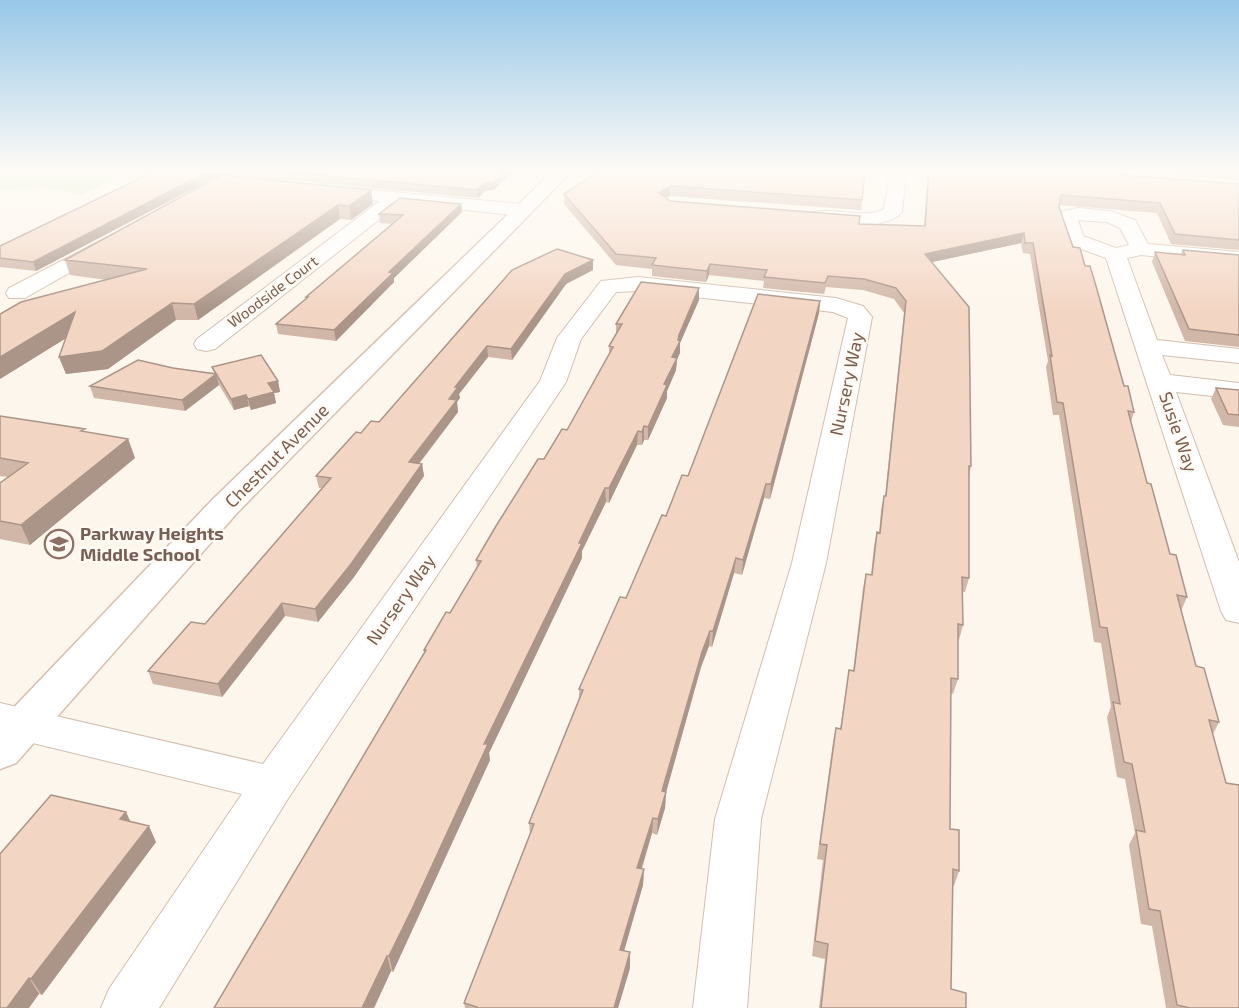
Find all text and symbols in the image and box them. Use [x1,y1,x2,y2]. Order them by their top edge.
street label: Woodside Court [224,251,321,331]
street label: Nursery Way [824,330,868,438]
street label: Susie Way [1155,389,1203,475]
street label: Chestnut Avenue [220,399,333,512]
place label: Parkway Heights Middle School [80,522,224,565]
school or university icon: Parkway Heights Middle School [43,528,75,560]
street label: Nursery Way [361,550,440,649]

